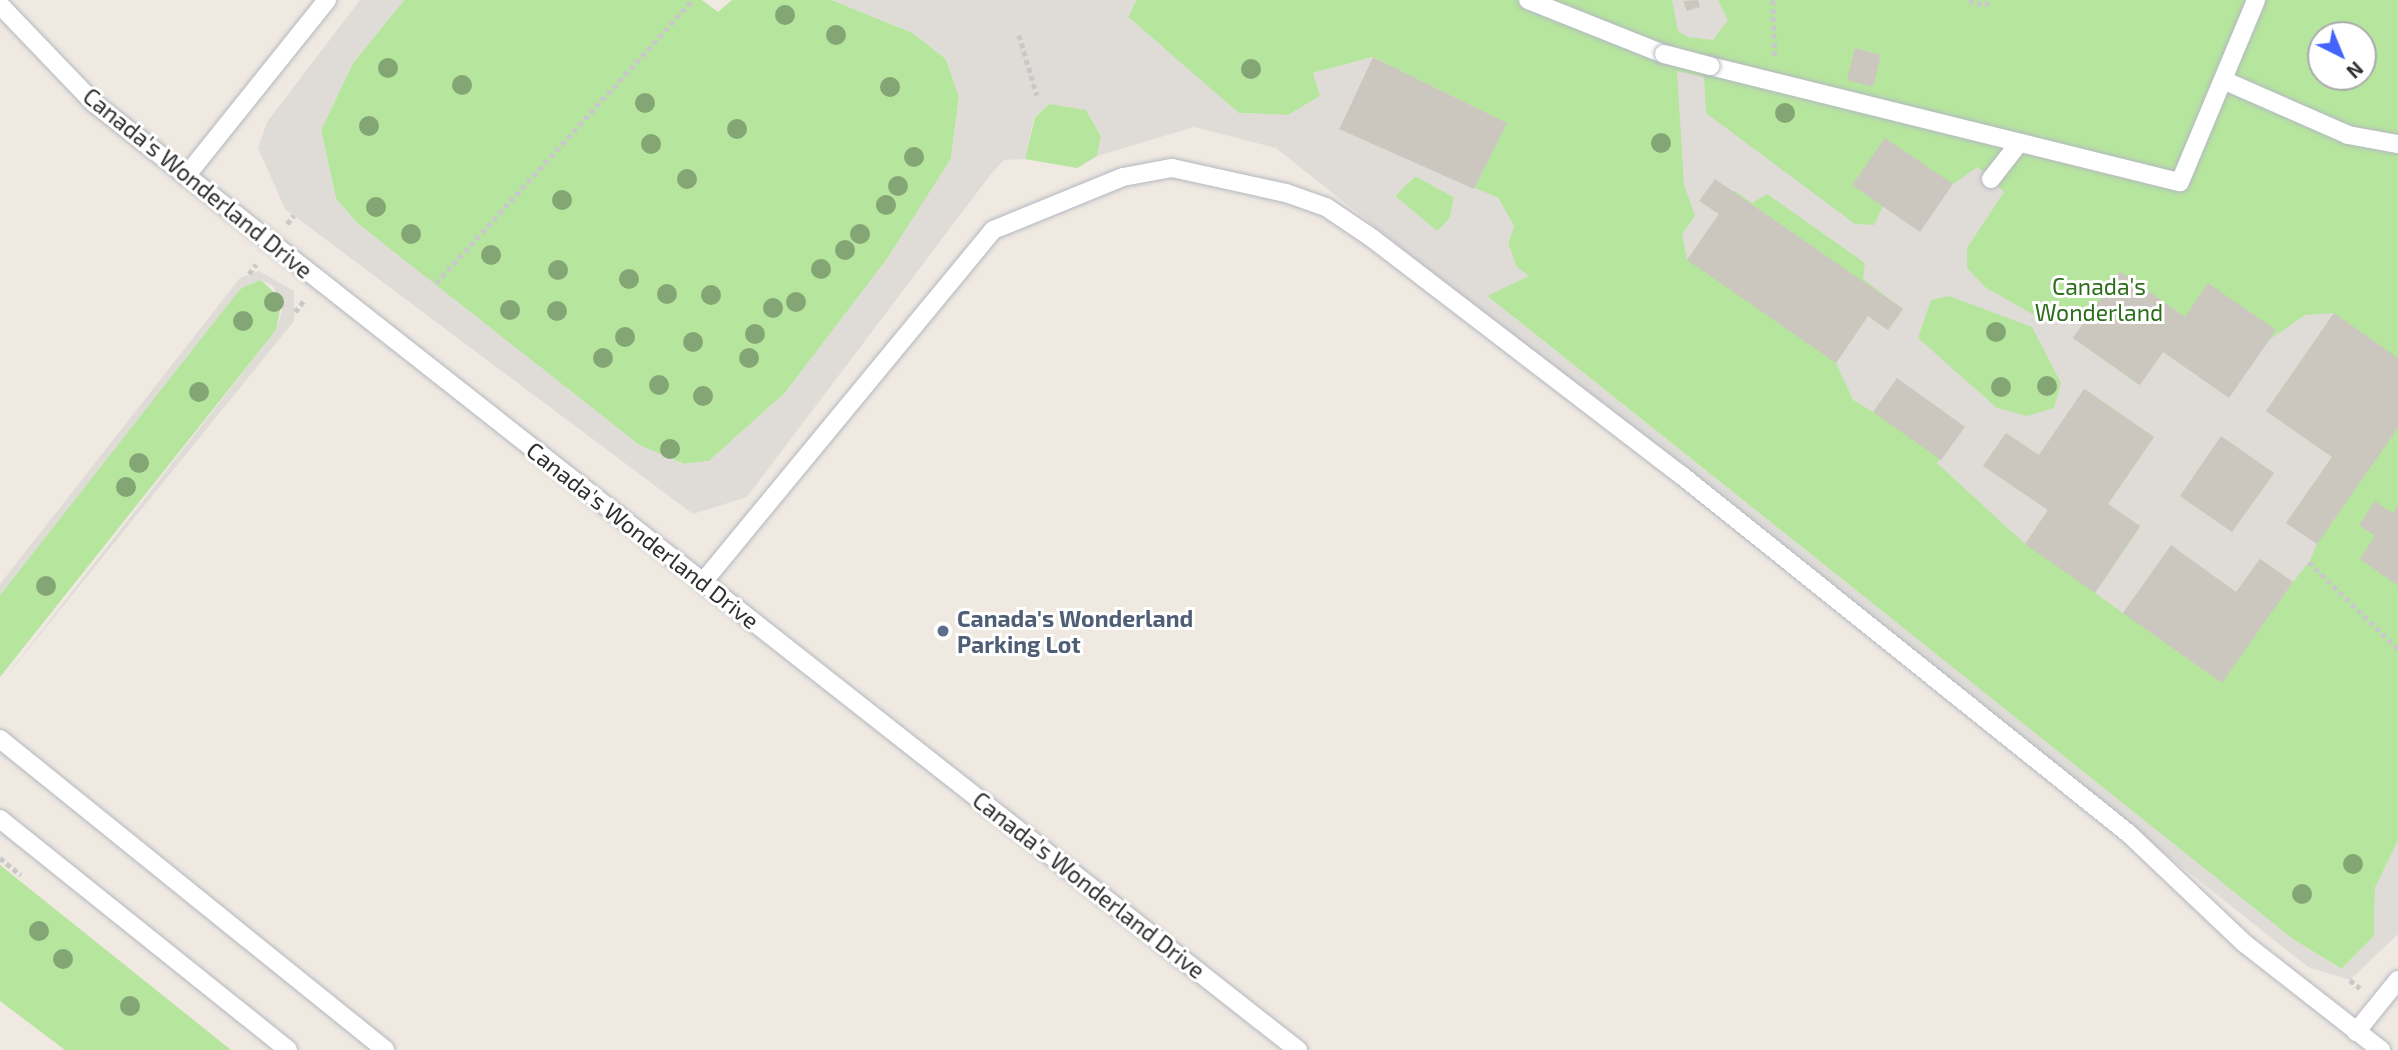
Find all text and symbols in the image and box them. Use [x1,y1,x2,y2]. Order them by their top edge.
north arrow [2307,21,2377,91]
text: N [2342,57,2368,83]
street label: Canada's Wonderland Drive [78,82,318,284]
park label: Canada's Wonderland [2035,272,2163,326]
street label: Canada's Wonderland Drive [521,436,765,634]
place label: Canada's Wonderland Parking Lot [957,604,1193,658]
marker: Canada's Wonderland Parking Lot [935,623,951,639]
street label: Canada's Wonderland Drive [967,786,1211,984]

